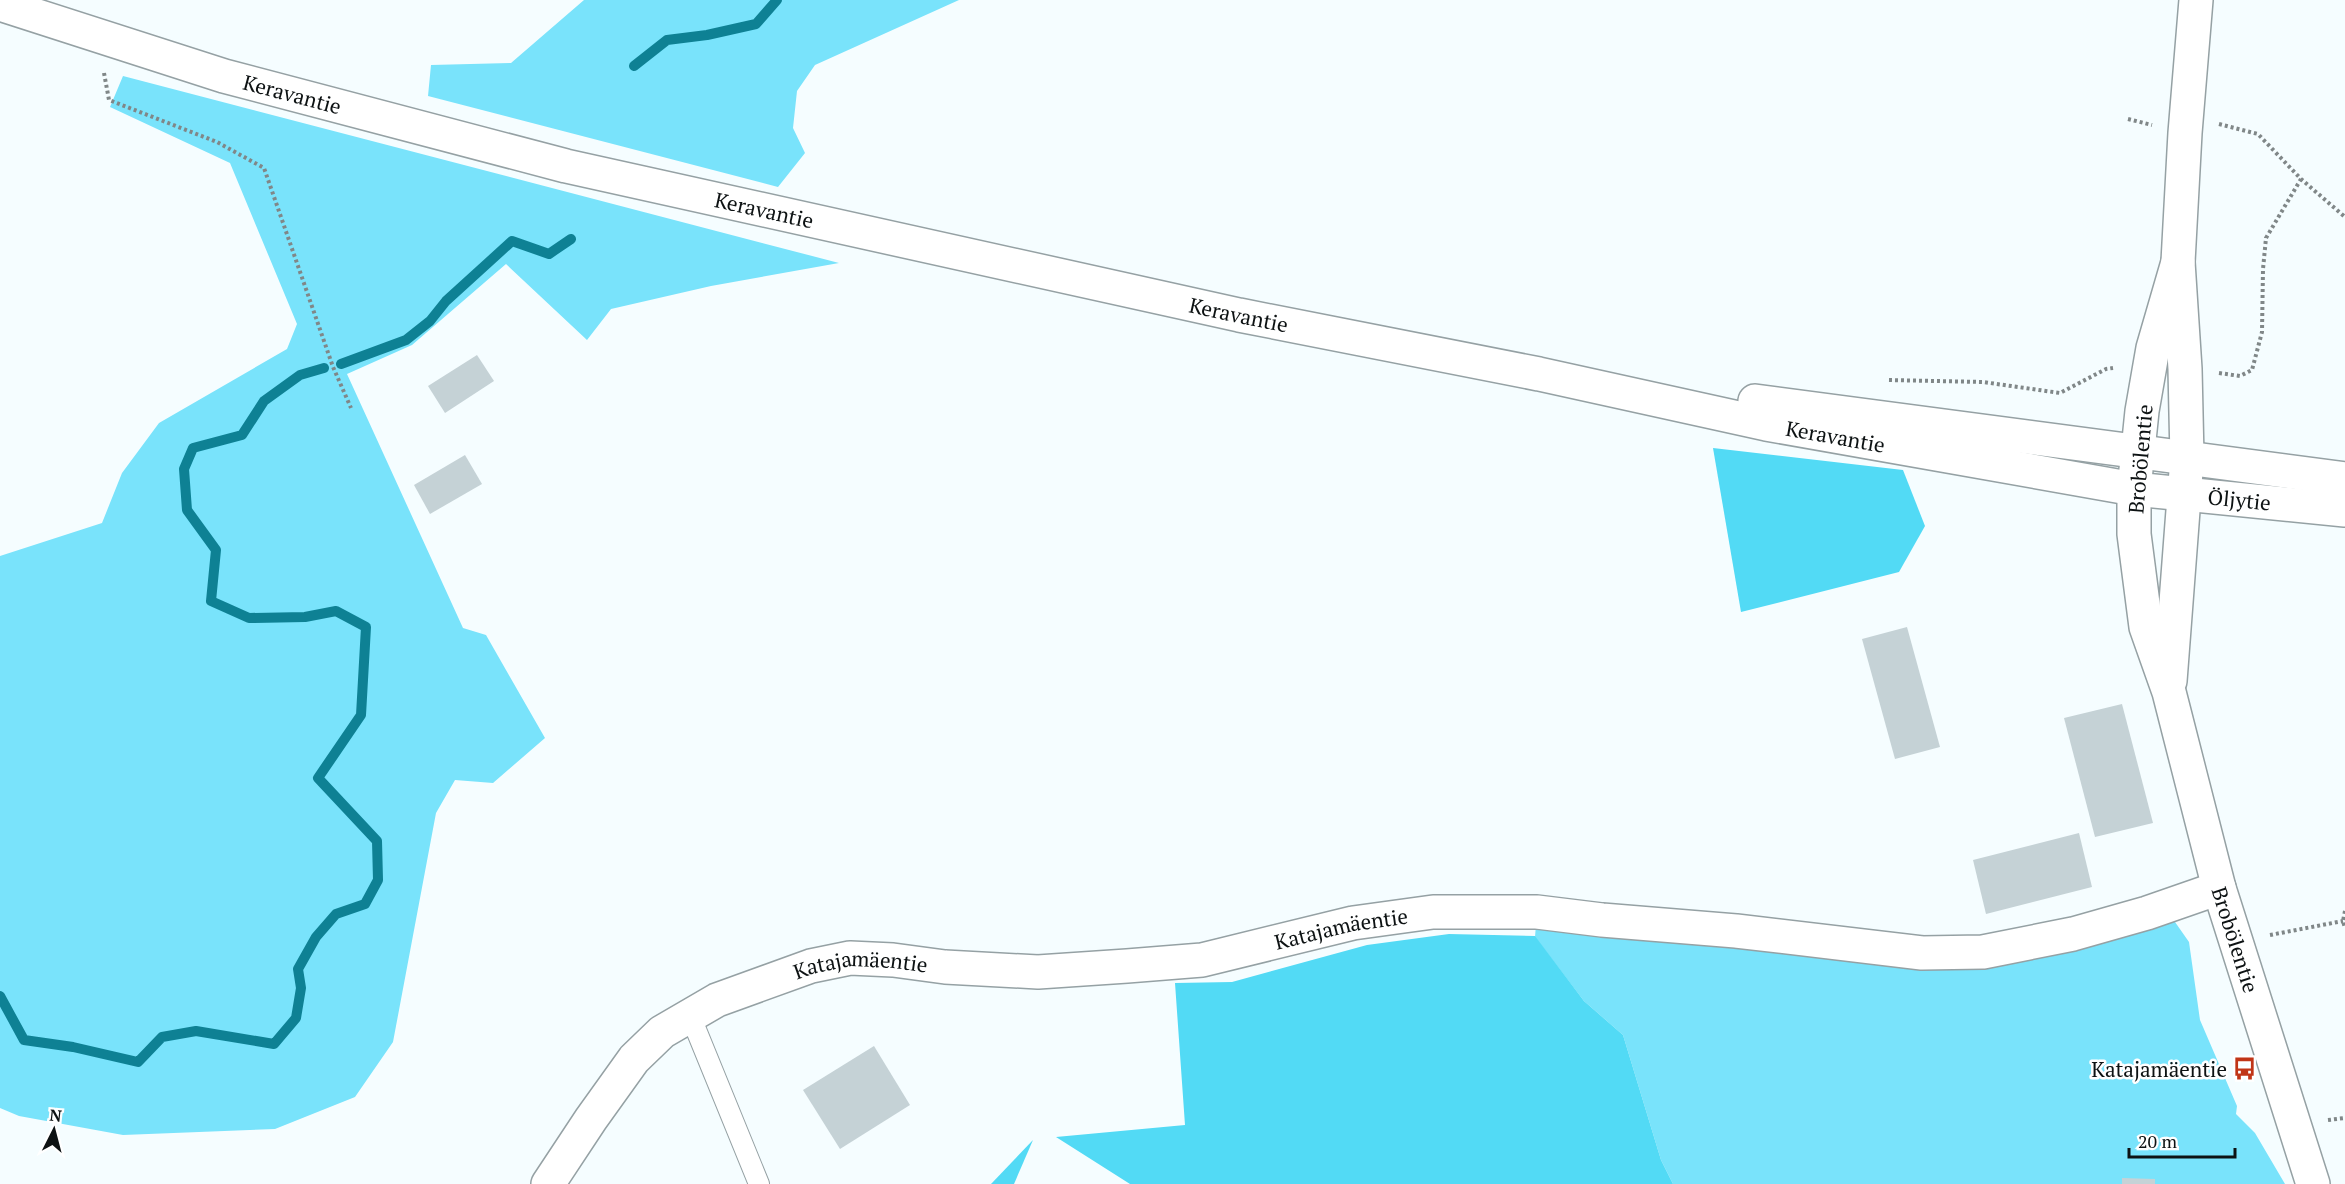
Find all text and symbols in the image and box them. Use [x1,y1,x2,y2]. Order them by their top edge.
street label: Keravantie [240,68,344,120]
street label: Keravantie [712,185,816,234]
street label: Keravantie [1187,290,1291,338]
street label: Brobölentie [2121,403,2159,515]
street label: Keravantie [1784,414,1887,459]
street label: Öljytie [2206,482,2272,517]
street label: Brobölentie [2205,883,2265,996]
street label: Katajamäentie [1271,902,1410,956]
street label: Katajamäentie [789,944,929,985]
place label: Katajamäentie [2091,1055,2227,1083]
bus stop icon: Katajamäentie [2232,1056,2258,1082]
north arrow [24,1100,84,1160]
text: N [48,1104,63,1127]
scale bar [2129,1121,2236,1159]
text: 20 m [2138,1129,2178,1153]

